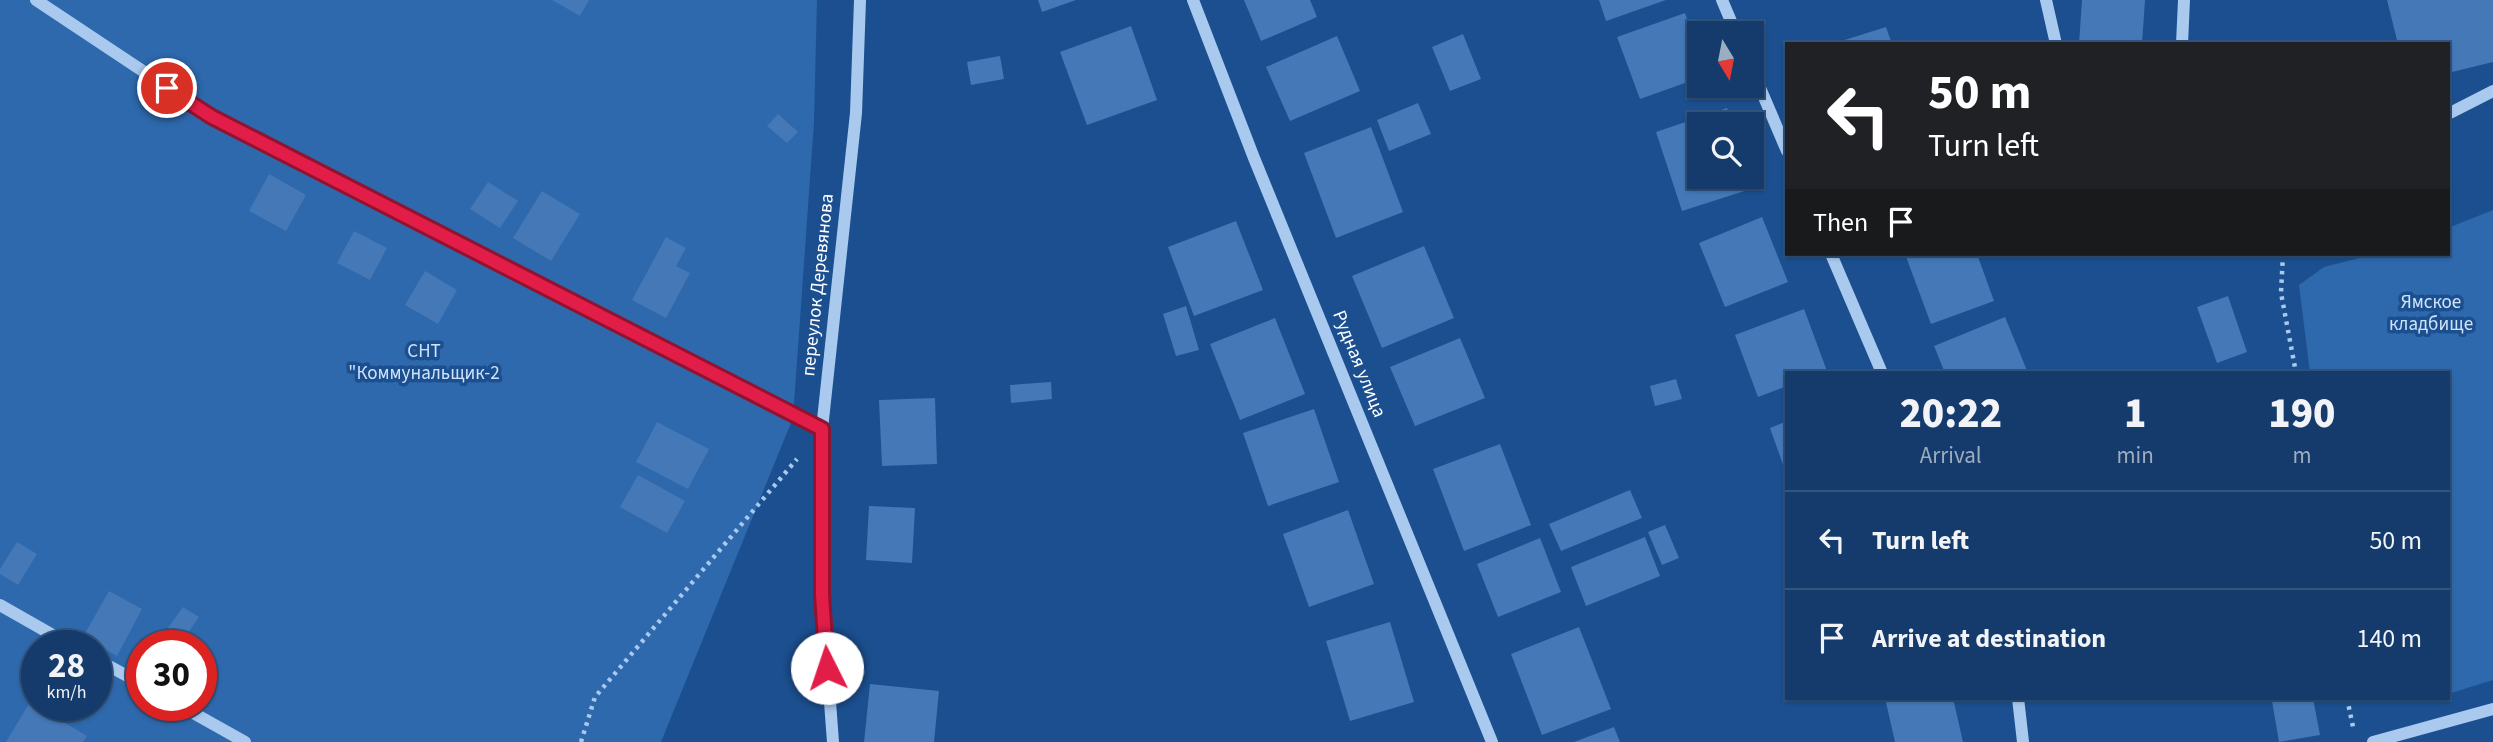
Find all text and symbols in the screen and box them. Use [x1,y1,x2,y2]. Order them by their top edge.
north arrow [1687,21,1764,98]
map controls [1687,21,1764,189]
pin [137,58,197,118]
text: 50 m [1928,58,2032,128]
icon: arrive [148,69,186,107]
icon: left [1813,70,1904,161]
button: search [1687,112,1764,189]
text: Turn left [1928,123,2039,169]
street label: переулок Деревянова [795,192,841,378]
icon: arrive [1882,203,1920,241]
text: Then [1813,204,1868,241]
park label: Ямское кладбище [2389,289,2473,338]
street label: Рудная улица [1325,306,1393,422]
park label: СНТ "Коммунальщик-2 [348,338,500,387]
text: 20:22 [1899,384,2002,444]
text: 1 [2124,384,2146,444]
text: 190 [2268,384,2336,444]
text: Arrival [1920,439,1982,472]
text: min [2117,439,2154,472]
text: m [2292,439,2311,472]
icon: left [1813,521,1851,559]
text: Turn left [1872,522,1969,559]
text: 50 m [2369,522,2422,559]
icon: arrive [1813,619,1851,657]
text: Arrive at destination [1872,620,2106,657]
text: 140 m [2356,620,2422,657]
speed limit sign: 30 [126,630,217,721]
position arrow [790,631,864,705]
text: 28 [48,641,85,691]
text: km/h [47,680,86,705]

